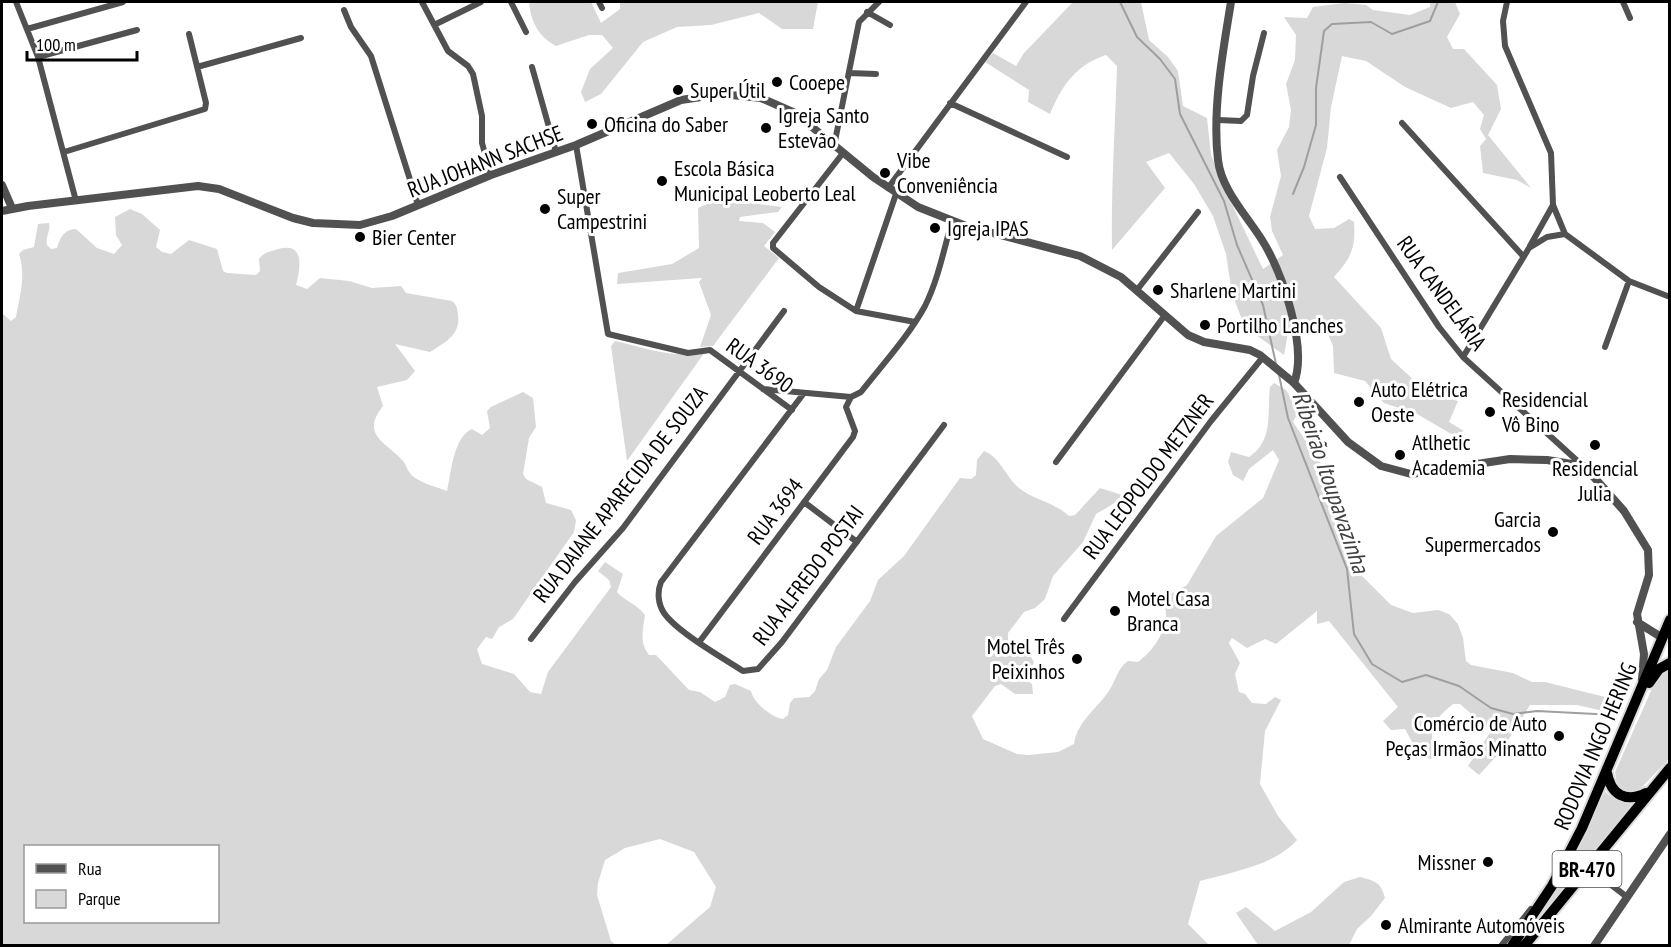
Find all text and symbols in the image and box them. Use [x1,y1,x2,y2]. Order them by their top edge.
scale bar [27,24,136,62]
text: 100 m [36,33,76,56]
place label: Cooepe [789,68,845,96]
marker: Cooepe [770,75,784,89]
place label: Super Útil [690,76,767,104]
marker: Super Útil [671,83,685,97]
place label: Igreja Santo Estevão [778,101,869,154]
place label: Oficina do Saber [604,110,728,138]
marker: Oficina do Saber [585,117,599,131]
street label: RUA JOHANN SACHSE [403,118,567,204]
marker: Igreja Santo Estevão [759,121,773,135]
place label: Vibe Conveniência [896,146,998,199]
place label: Escola Básica Municipal Leoberto Leal [674,154,857,207]
marker: Vibe Conveniência [878,166,892,180]
marker: Escola Básica Municipal Leoberto Leal [655,174,669,188]
place label: Super Campestrini [557,182,647,235]
marker: Super Campestrini [538,202,552,216]
place label: Igreja IPAS [947,214,1029,242]
marker: Igreja IPAS [928,221,942,235]
place label: Bier Center [372,223,456,251]
marker: Bier Center [353,230,367,244]
street label: RUA CANDELÁRIA [1391,230,1493,356]
place label: Sharlene Martini [1170,276,1296,304]
marker: Sharlene Martini [1151,283,1165,297]
place label: Portilho Lanches [1217,311,1343,339]
marker: Portilho Lanches [1198,318,1212,332]
street label: RUA 3690 [721,331,799,399]
place label: Auto Elétrica Oeste [1371,375,1468,428]
street label: RUA DAIANE APARECIDA DE SOUZA [527,380,714,608]
place label: Residencial Vô Bino [1501,385,1589,438]
water label: Ribeirão Itoupavazinha [1285,387,1377,578]
street label: RUA LEOPOLDO METZNER [1077,388,1219,564]
marker: Auto Elétrica Oeste [1352,395,1366,409]
marker: Residencial Vô Bino [1483,405,1497,419]
place label: Atlhetic Academia [1412,428,1485,481]
marker: Residencial Julia [1588,438,1602,452]
marker: Atlhetic Academia [1393,448,1407,462]
place label: Residencial Julia [1552,454,1639,507]
street label: RUA 3694 [741,472,809,550]
street label: RUA ALFREDO POSTAI [746,499,870,651]
place label: Garcia Supermercados [1425,505,1541,558]
marker: Garcia Supermercados [1546,525,1560,539]
place label: Motel Casa Branca [1127,584,1210,637]
marker: Motel Casa Branca [1108,604,1122,618]
place label: Motel Três Peixinhos [987,632,1065,685]
marker: Motel Três Peixinhos [1070,652,1084,666]
street label: RODOVIA INGO HERING [1547,658,1643,834]
place label: Comércio de Auto Peças Irmãos Minatto [1386,709,1547,762]
marker: Comércio de Auto Peças Irmãos Minatto [1552,729,1566,743]
legend [24,845,219,923]
place label: Missner [1418,848,1476,876]
road number: BR-470 [1552,851,1622,887]
marker: Missner [1481,855,1495,869]
text: Rua [78,857,102,880]
text: Parque [78,887,121,910]
place label: Almirante Automóveis [1398,911,1565,939]
marker: Almirante Automóveis [1379,918,1393,932]

